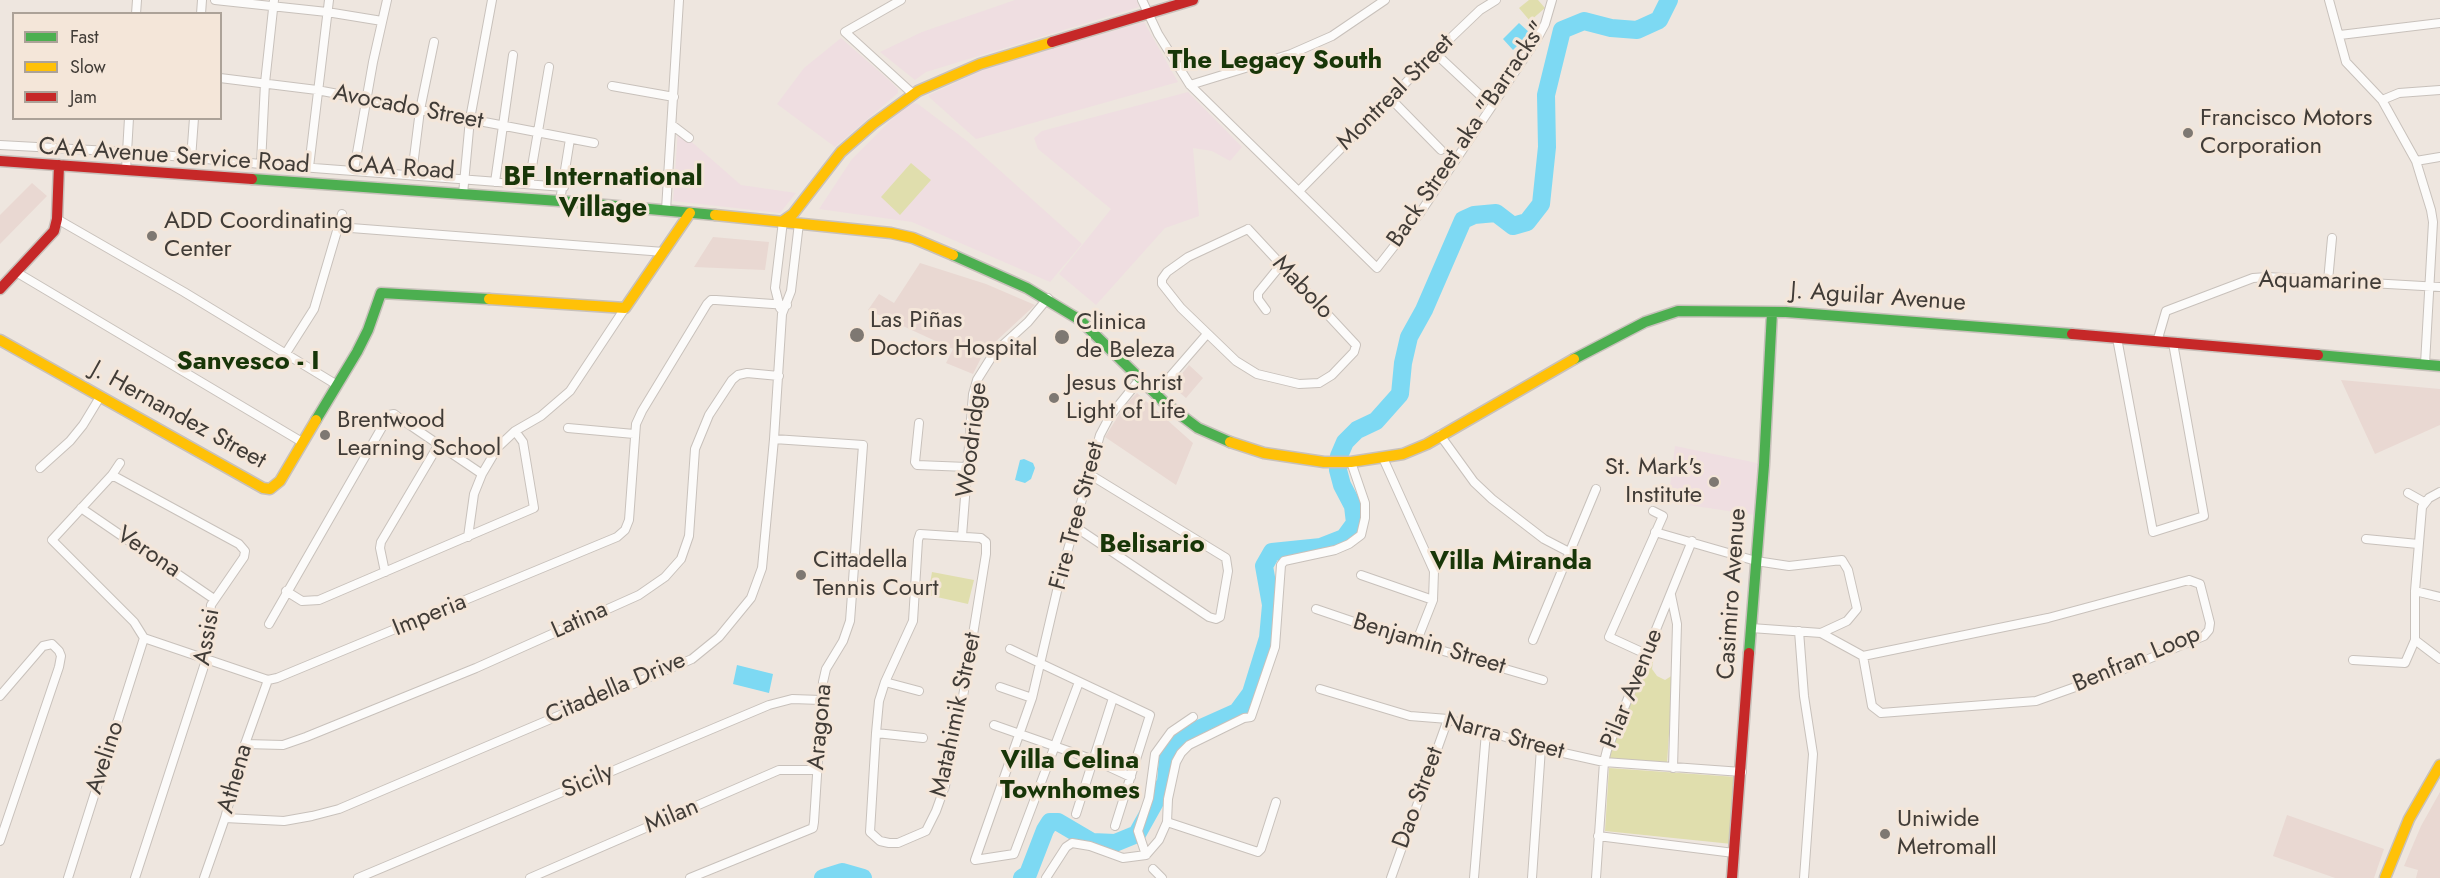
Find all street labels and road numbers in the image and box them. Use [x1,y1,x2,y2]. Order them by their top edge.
street label: Back Street aka "Barracks" [1382,17,1554,253]
street label: Montreal Street [1332,29,1460,157]
street label: Avocado Street [331,79,485,137]
street label: CAA Avenue Service Road [37,133,311,181]
street label: CAA Road [346,151,456,187]
street label: Mabolo [1265,250,1339,326]
street label: Aquamarine [2258,267,2382,297]
street label: J. Aguilar Avenue [1789,278,1967,318]
street label: J. Hernandez Street [85,356,271,476]
street label: Woodridge [952,381,994,499]
street label: Fire Tree Street [1044,439,1112,593]
street label: Casimiro Avenue [1713,507,1753,681]
street label: Verona [110,521,186,585]
street label: Imperia [389,588,471,644]
street label: Latina [547,596,613,646]
street label: Assisi [189,606,227,668]
street label: Benjamin Street [1349,608,1509,682]
street label: Benfran Loop [2069,620,2205,700]
street label: Pilar Avenue [1596,625,1670,753]
street label: Matahimik Street [926,630,988,800]
street label: Citadella Drive [542,647,690,731]
street label: Aragona [803,683,839,771]
street label: Narra Street [1441,707,1567,767]
street label: Avelino [81,718,131,798]
street label: Athena [212,741,260,817]
street label: Dao Street [1387,744,1451,852]
street label: Sicily [558,758,618,806]
street label: Milan [641,793,703,841]

